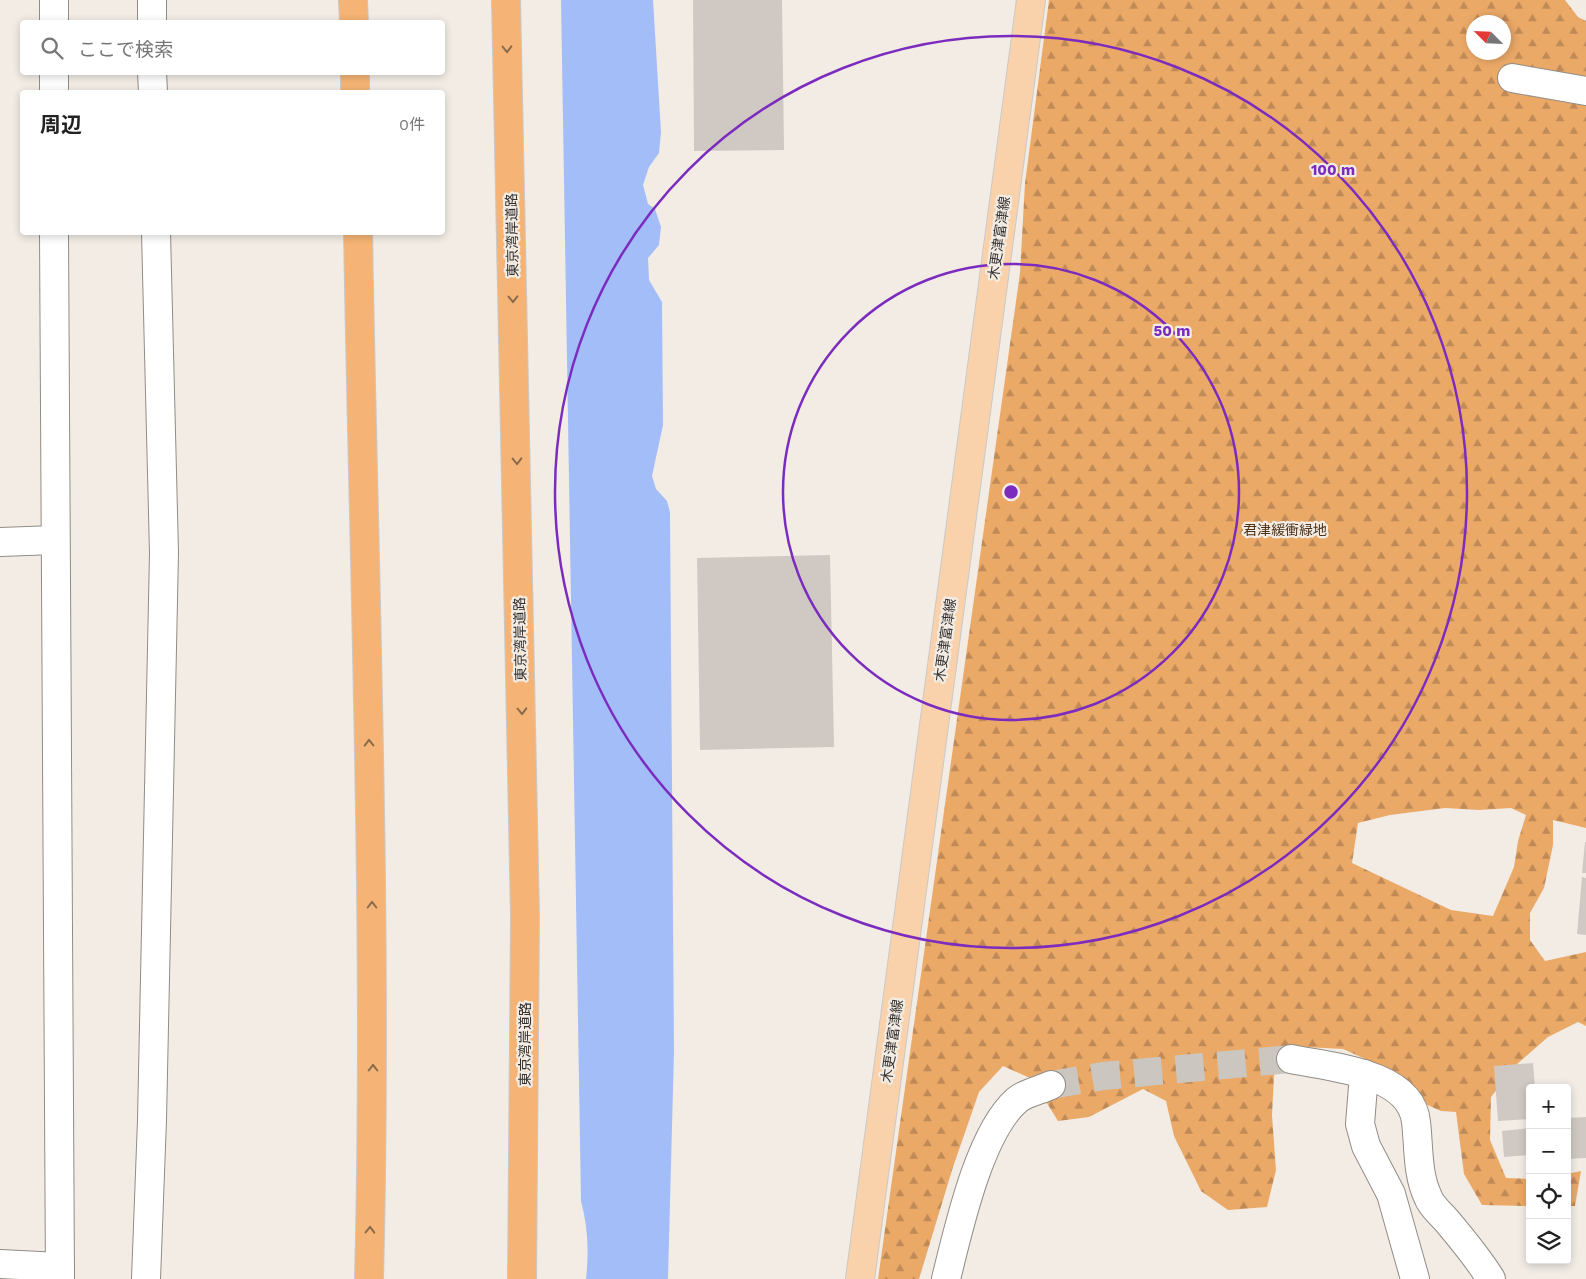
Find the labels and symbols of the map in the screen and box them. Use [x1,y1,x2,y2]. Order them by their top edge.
north arrow [1466,15,1511,60]
one-way arrow [502,45,512,53]
text: 100 m [1311,161,1355,179]
street label: 東京湾岸道路 [503,193,521,277]
street label: 木更津富津線 [985,195,1013,281]
one-way arrow [508,295,518,303]
text: 50 m [1154,322,1190,340]
one-way arrow [511,457,522,465]
centre of rings [1002,483,1020,501]
park label: 君津緩衝緑地 [1243,522,1327,538]
street label: 東京湾岸道路 [511,597,529,681]
street label: 木更津富津線 [931,597,959,683]
one-way arrow [517,708,527,715]
one-way arrow [363,739,374,747]
one-way arrow [367,901,377,909]
street label: 木更津富津線 [878,998,906,1084]
street label: 東京湾岸道路 [517,1002,533,1086]
one-way arrow [368,1064,378,1072]
one-way arrow [365,1226,375,1234]

